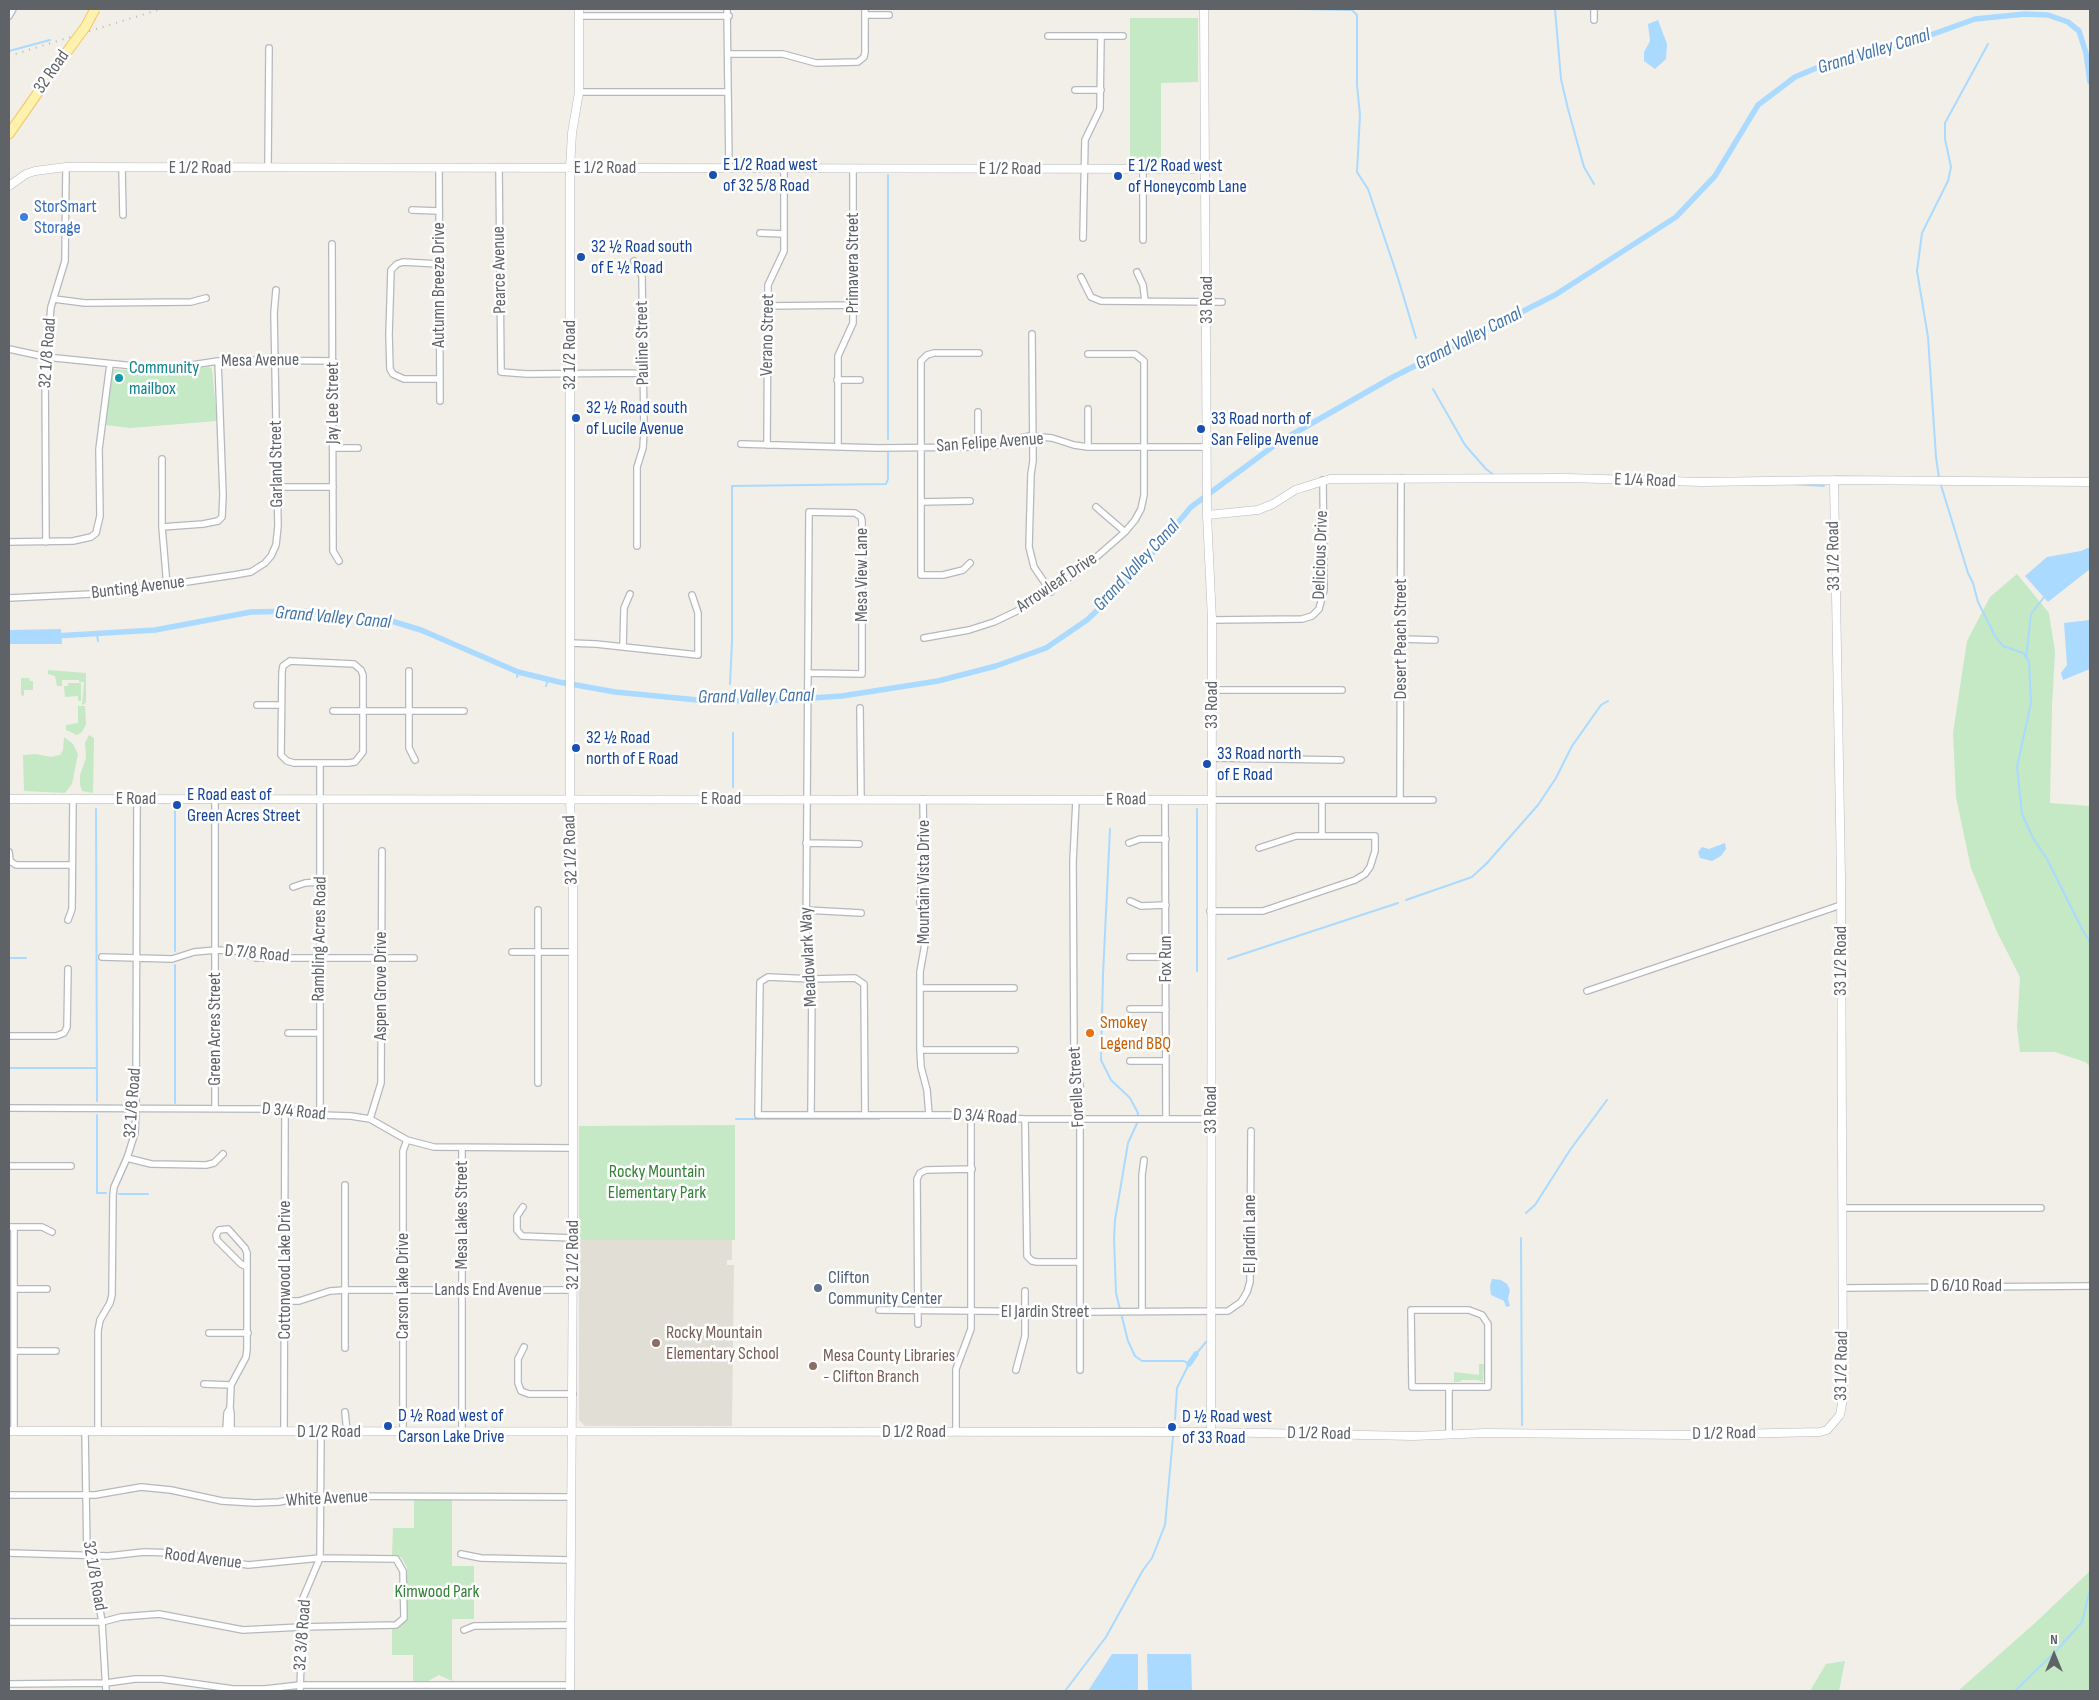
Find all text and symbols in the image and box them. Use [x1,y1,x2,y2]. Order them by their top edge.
water label: Grand Valley Canal [1815,24,1933,80]
street label: 32 Road [29,46,75,98]
place label: E 1/2 Road west of 32 5/8 Road [723,154,817,196]
place label: E 1/2 Road west of Honeycomb Lane [1128,155,1247,198]
street label: E 1/2 Road [169,157,231,179]
street label: E 1/2 Road [574,157,636,179]
street label: E 1/2 Road [979,158,1041,180]
marker: E 1/2 Road west of 32 5/8 Road [707,169,719,181]
marker: E 1/2 Road west of Honeycomb Lane [1112,170,1124,182]
place label: StorSmart Storage [34,196,97,238]
marker: StorSmart Storage [18,211,30,223]
street label: Primavera Street [842,212,864,314]
street label: Autumn Breeze Drive [428,222,450,348]
street label: Pearce Avenue [488,226,512,314]
place label: 32 ½ Road south of E ½ Road [591,236,693,278]
marker: 32 ½ Road south of E ½ Road [575,251,587,263]
street label: 33 Road [1196,276,1218,324]
street label: Verano Street [756,294,780,376]
street label: Pauline Street [631,300,655,386]
water label: Grand Valley Canal [1412,302,1526,376]
street label: 32 1/8 Road [35,317,61,389]
street label: 32 1/2 Road [559,320,581,390]
street label: Mesa Avenue [221,350,299,372]
place label: Community mailbox [129,357,199,399]
street label: Jay Lee Street [322,362,344,444]
marker: Community mailbox [113,372,125,384]
place label: 32 ½ Road south of Lucile Avenue [586,397,688,439]
place label: 33 Road north of San Felipe Avenue [1211,408,1319,450]
marker: 32 ½ Road south of Lucile Avenue [570,412,582,424]
street label: Garland Street [265,420,289,508]
marker: 33 Road north of San Felipe Avenue [1195,423,1207,435]
street label: San Felipe Avenue [936,428,1044,458]
street label: E 1/4 Road [1614,469,1676,493]
street label: Delicious Drive [1309,510,1333,600]
water label: Grand Valley Canal [1089,516,1185,616]
street label: 33 1/2 Road [1823,521,1845,591]
street label: Mesa View Lane [851,528,873,622]
street label: Arrowleaf Drive [1013,548,1101,618]
street label: Bunting Avenue [90,572,186,604]
street label: Desert Peach Street [1390,578,1412,700]
water label: Grand Valley Canal [274,602,392,634]
street label: 33 Road [1201,681,1223,729]
water label: Grand Valley Canal [698,685,814,709]
place label: 32 ½ Road north of E Road [586,727,678,770]
marker: 32 ½ Road north of E Road [570,742,582,754]
place label: 33 Road north of E Road [1217,743,1302,786]
marker: 33 Road north of E Road [1201,758,1213,770]
place label: E Road east of Green Acres Street [187,784,300,826]
street label: E Road [116,788,156,810]
street label: E Road [701,788,741,810]
street label: E Road [1106,789,1146,811]
marker: E Road east of Green Acres Street [171,799,183,811]
street label: 32 1/2 Road [559,815,583,885]
street label: Mountain Vista Drive [913,820,935,944]
street label: Rambling Acres Road [308,876,332,1002]
street label: Meadowlark Way [796,906,822,1008]
street label: 33 1/2 Road [1830,926,1852,996]
street label: Aspen Grove Drive [370,931,392,1041]
street label: Fox Run [1155,935,1177,983]
street label: D 7/8 Road [224,940,290,968]
street label: Green Acres Street [204,972,226,1086]
place label: Smokey Legend BBQ [1100,1012,1171,1054]
marker: Smokey Legend BBQ [1084,1027,1096,1039]
street label: Forelle Street [1064,1046,1090,1128]
street label: 32 1/8 Road [120,1067,146,1139]
street label: 33 Road [1200,1086,1222,1134]
street label: D 3/4 Road [261,1098,327,1126]
street label: D 3/4 Road [952,1105,1018,1129]
street label: Mesa Lakes Street [451,1161,473,1269]
park label: Rocky Mountain Elementary Park [608,1161,706,1204]
street label: El Jardin Lane [1239,1194,1261,1274]
street label: Cottonwood Lake Drive [274,1200,296,1340]
street label: 32 1/2 Road [562,1220,584,1290]
street label: Carson Lake Drive [392,1233,414,1339]
place label: Clifton Community Center [828,1267,942,1310]
street label: D 6/10 Road [1930,1275,2002,1297]
street label: Lands End Avenue [434,1279,542,1301]
marker: Clifton Community Center [812,1282,824,1294]
street label: El Jardin Street [1001,1301,1089,1323]
place label: Rocky Mountain Elementary School [666,1322,779,1365]
street label: 33 1/2 Road [1831,1331,1853,1401]
marker: Rocky Mountain Elementary School [650,1337,662,1349]
place label: Mesa County Libraries - Clifton Branch [823,1345,955,1388]
marker: Mesa County Libraries - Clifton Branch [807,1360,819,1372]
place label: D ½ Road west of Carson Lake Drive [398,1405,504,1448]
place label: D ½ Road west of 33 Road [1182,1406,1272,1448]
marker: D ½ Road west of Carson Lake Drive [382,1420,394,1432]
street label: D 1/2 Road [297,1421,361,1443]
street label: D 1/2 Road [882,1421,946,1443]
marker: D ½ Road west of 33 Road [1166,1421,1178,1433]
street label: D 1/2 Road [1287,1423,1351,1445]
street label: D 1/2 Road [1692,1423,1756,1445]
street label: White Avenue [285,1486,369,1512]
street label: 32 1/8 Road [77,1539,111,1613]
street label: Rood Avenue [163,1544,243,1574]
park label: Kimwood Park [395,1581,479,1603]
street label: 32 3/8 Road [290,1599,316,1671]
north arrow [2029,1630,2079,1680]
text: N [2050,1631,2058,1648]

